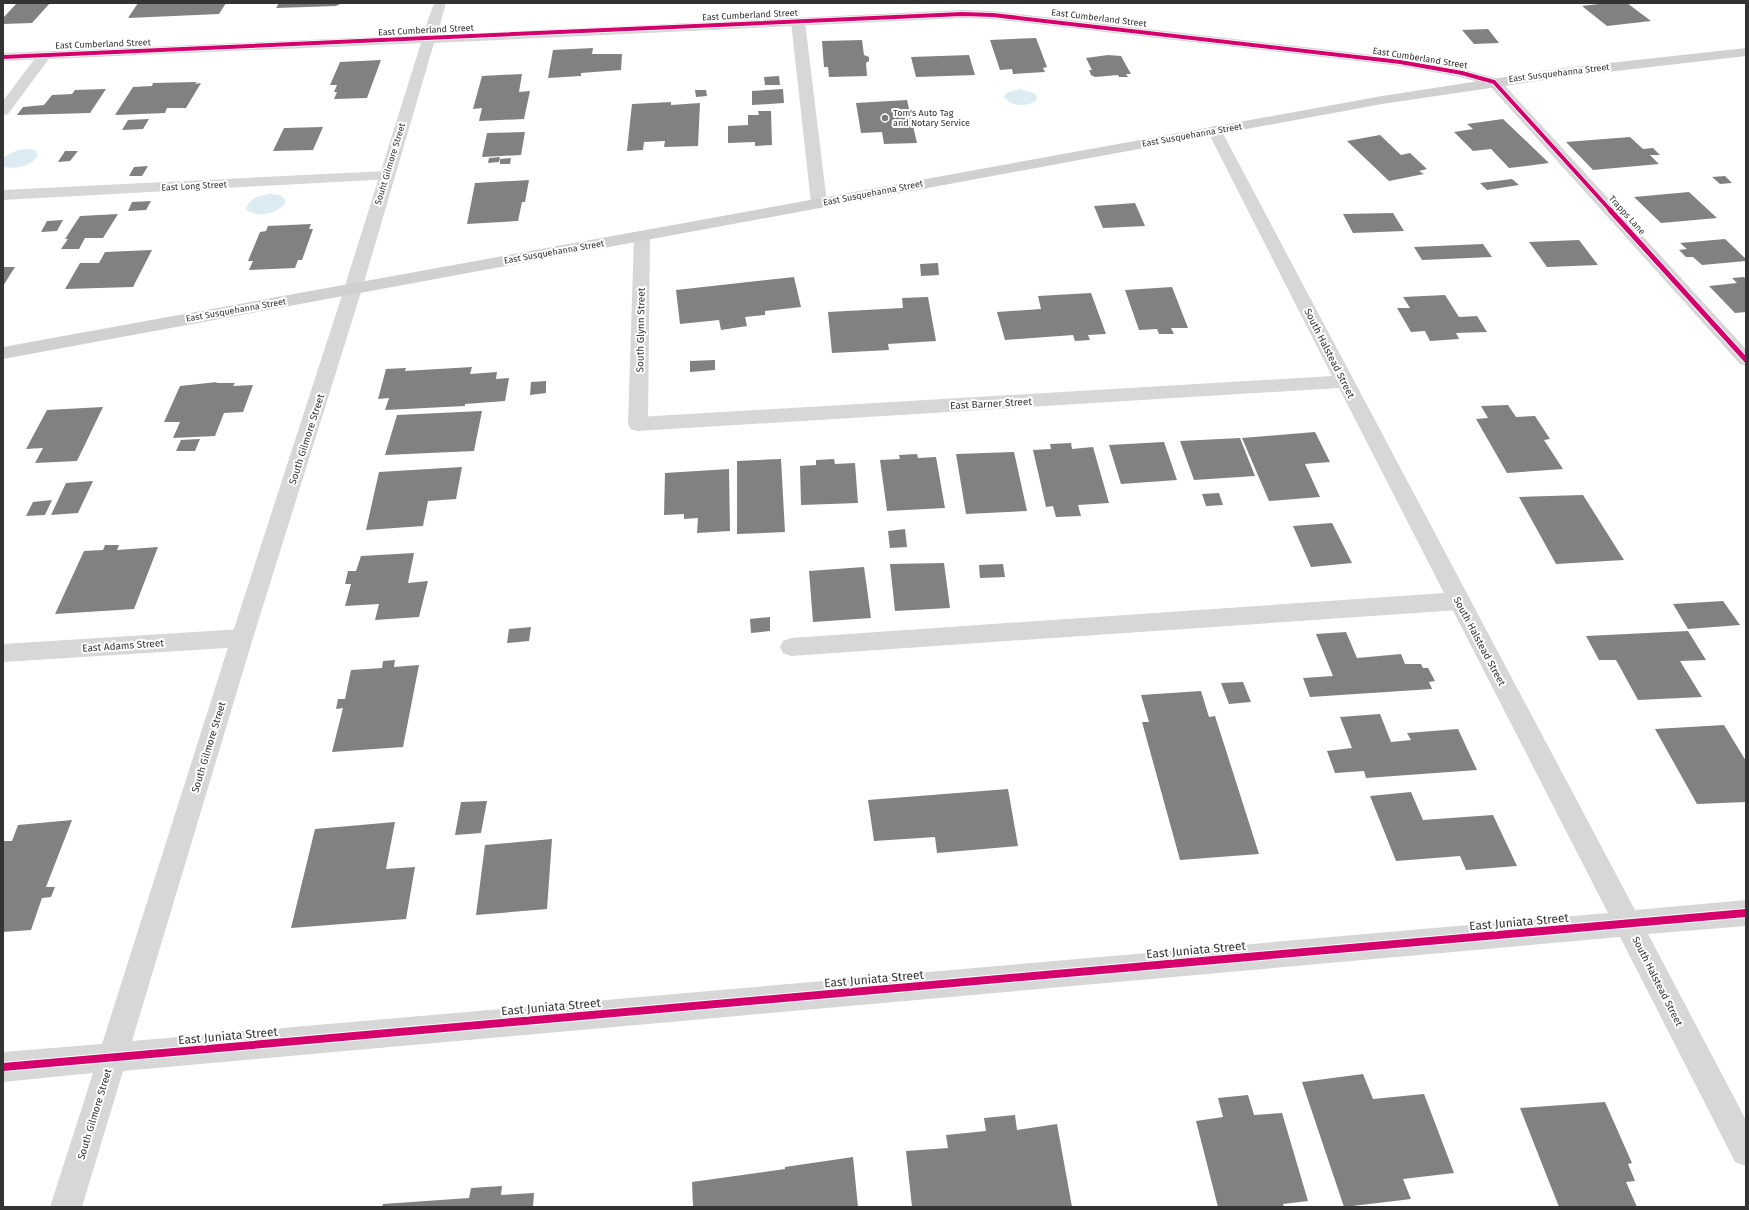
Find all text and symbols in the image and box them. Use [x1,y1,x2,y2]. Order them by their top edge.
street label: East Cumberland Street [702,7,799,23]
street label: East Cumberland Street [1051,7,1148,29]
street label: East Cumberland Street [378,22,475,38]
street label: East Cumberland Street [55,37,152,51]
street label: East Cumberland Street [1372,46,1469,71]
street label: East Susquehanna Street [1508,62,1611,84]
place label: Tom's Auto Tag and Notary Service [893,108,970,128]
marker: Tom's Auto Tag and Notary Service [880,113,890,123]
street label: Souht Gilmore Street [373,121,407,206]
street label: East Susquehanna Street [1141,121,1244,149]
street label: East Susquehanna Street [822,178,925,208]
street label: East Long Street [161,179,228,193]
street label: Trapps Lane [1607,193,1647,237]
street label: East Susquehanna Street [503,238,606,266]
street label: South Glynn Street [634,287,648,373]
street label: East Susquehanna Street [185,296,288,324]
street label: South Halstead Street [1301,307,1357,401]
street label: South Gilmore Street [287,392,327,486]
street label: East Barner Street [950,396,1033,412]
street label: South Halstead Street [1451,595,1508,688]
street label: East Adams Street [82,637,165,655]
street label: South Gilmore Street [189,700,229,794]
street label: East Juniata Street [1469,911,1570,933]
street label: South Halstead Street [1629,935,1685,1029]
street label: East Juniata Street [1146,939,1247,961]
street label: East Juniata Street [824,968,925,990]
street label: East Juniata Street [501,996,602,1018]
street label: East Juniata Street [178,1025,279,1047]
street label: South Gilmore Street [75,1067,115,1161]

